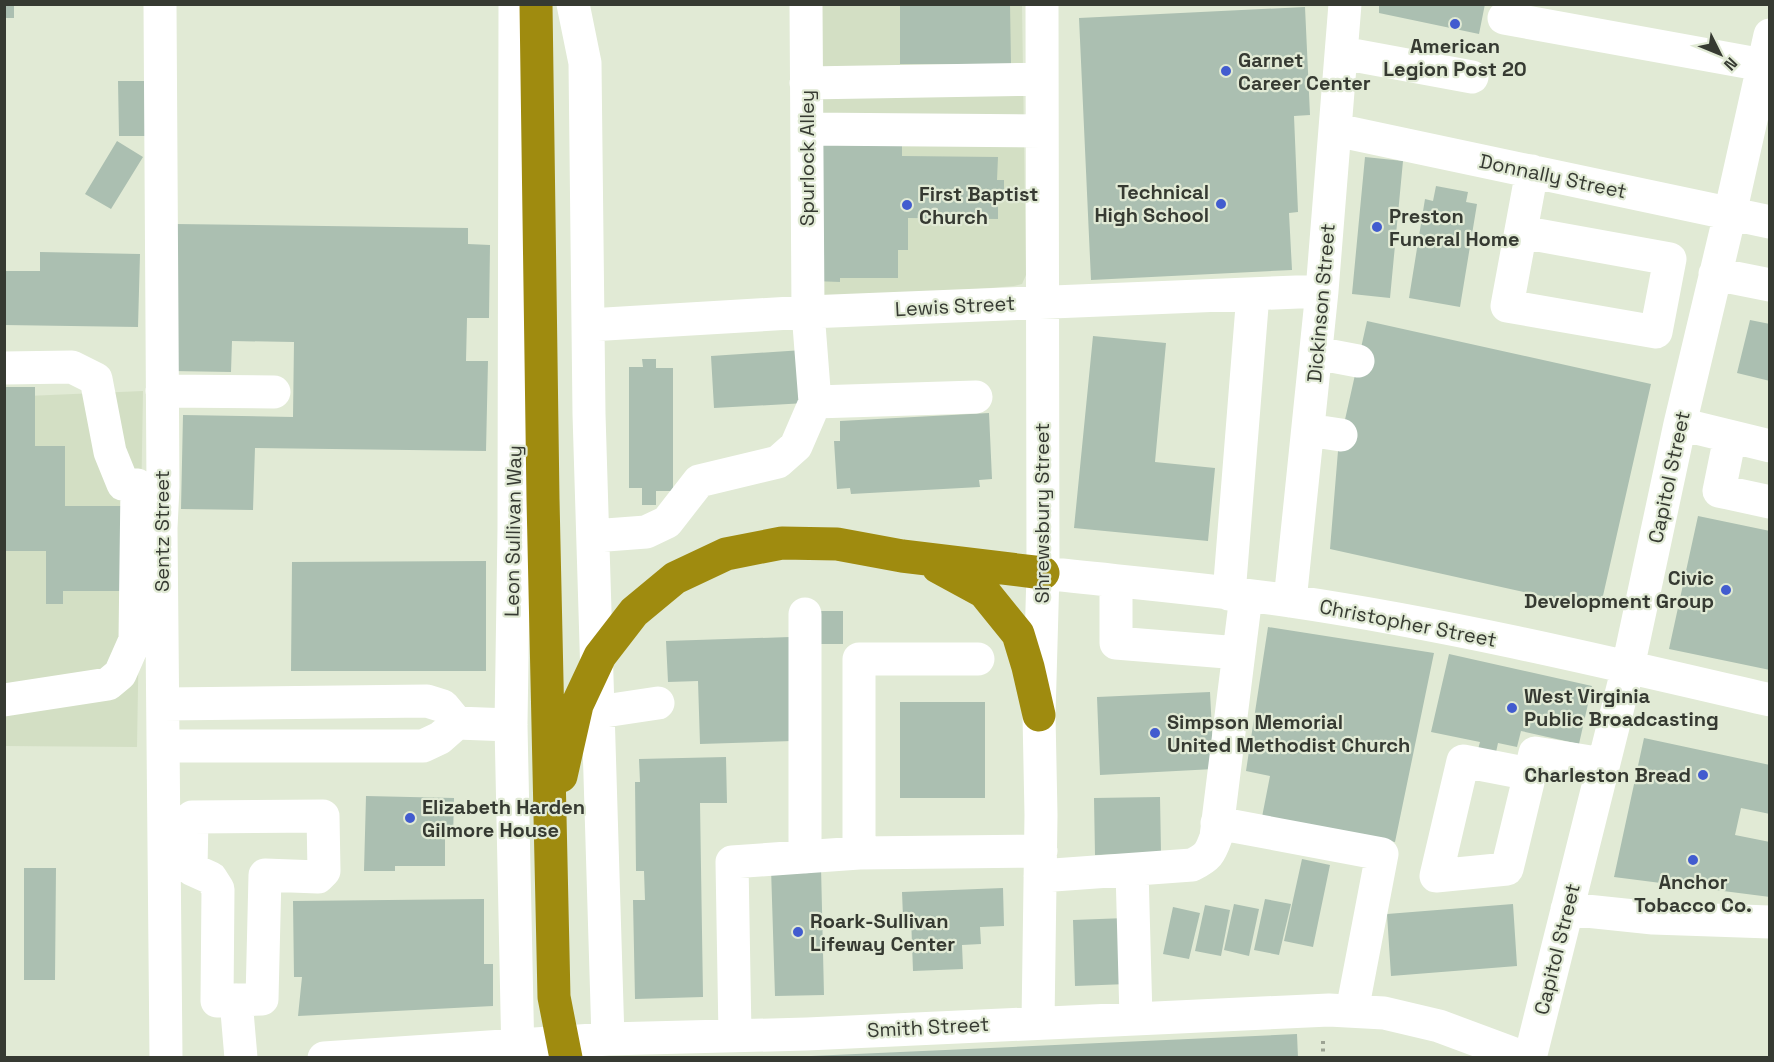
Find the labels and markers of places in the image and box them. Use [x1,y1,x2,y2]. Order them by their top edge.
marker: American Legion Post 20 [1448,17,1462,31]
place label: American Legion Post 20 [1383,33,1527,82]
place label: Garnet Career Center [1238,47,1371,96]
marker: Garnet Career Center [1219,64,1233,78]
place label: Technical High School [1094,179,1209,228]
place label: First Baptist Church [919,181,1038,230]
marker: Technical High School [1214,197,1228,211]
marker: First Baptist Church [900,198,914,212]
place label: Preston Funeral Home [1389,203,1519,252]
marker: Preston Funeral Home [1370,220,1384,234]
place label: Civic Development Group [1524,565,1714,614]
marker: Civic Development Group [1719,583,1733,597]
place label: West Virginia Public Broadcasting [1524,683,1719,732]
marker: West Virginia Public Broadcasting [1505,701,1519,715]
place label: Simpson Memorial United Methodist Church [1167,709,1410,758]
marker: Simpson Memorial United Methodist Church [1148,726,1162,740]
place label: Charleston Bread [1524,762,1691,788]
marker: Charleston Bread [1696,768,1710,782]
place label: Elizabeth Harden Gilmore House [422,794,585,843]
marker: Elizabeth Harden Gilmore House [403,811,417,825]
marker: Anchor Tobacco Co. [1686,853,1700,867]
place label: Anchor Tobacco Co. [1634,869,1752,918]
place label: Roark-Sullivan Lifeway Center [810,908,955,957]
marker: Roark-Sullivan Lifeway Center [791,925,805,939]

